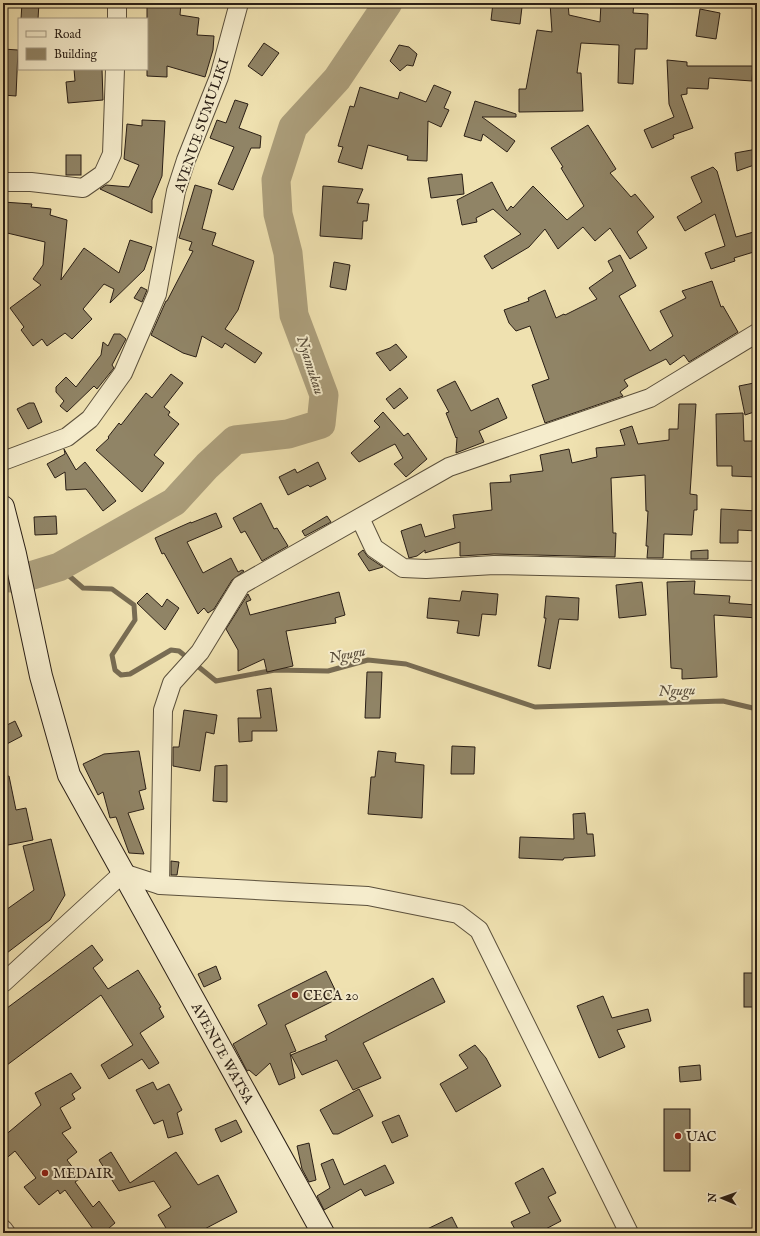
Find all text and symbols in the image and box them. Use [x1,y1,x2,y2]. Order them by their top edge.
legend [18,18,148,70]
text: Road [54,27,82,42]
text: Building [54,47,98,62]
street label: AVENUE SUMULIKI [170,56,233,196]
water label: Nyamukau [292,333,329,397]
water label: Ngugu [327,641,368,669]
water label: Ngugu [658,680,696,702]
place label: CECA 20 [303,987,359,1005]
marker: CECA 20 [290,990,300,1000]
street label: AVENUE WATSA [186,999,258,1108]
place label: UAC [686,1128,717,1146]
marker: UAC [673,1131,683,1141]
place label: MEDAIR [53,1165,113,1183]
marker: MEDAIR [40,1168,50,1178]
north arrow [702,1178,742,1218]
text: N [706,1192,720,1204]

